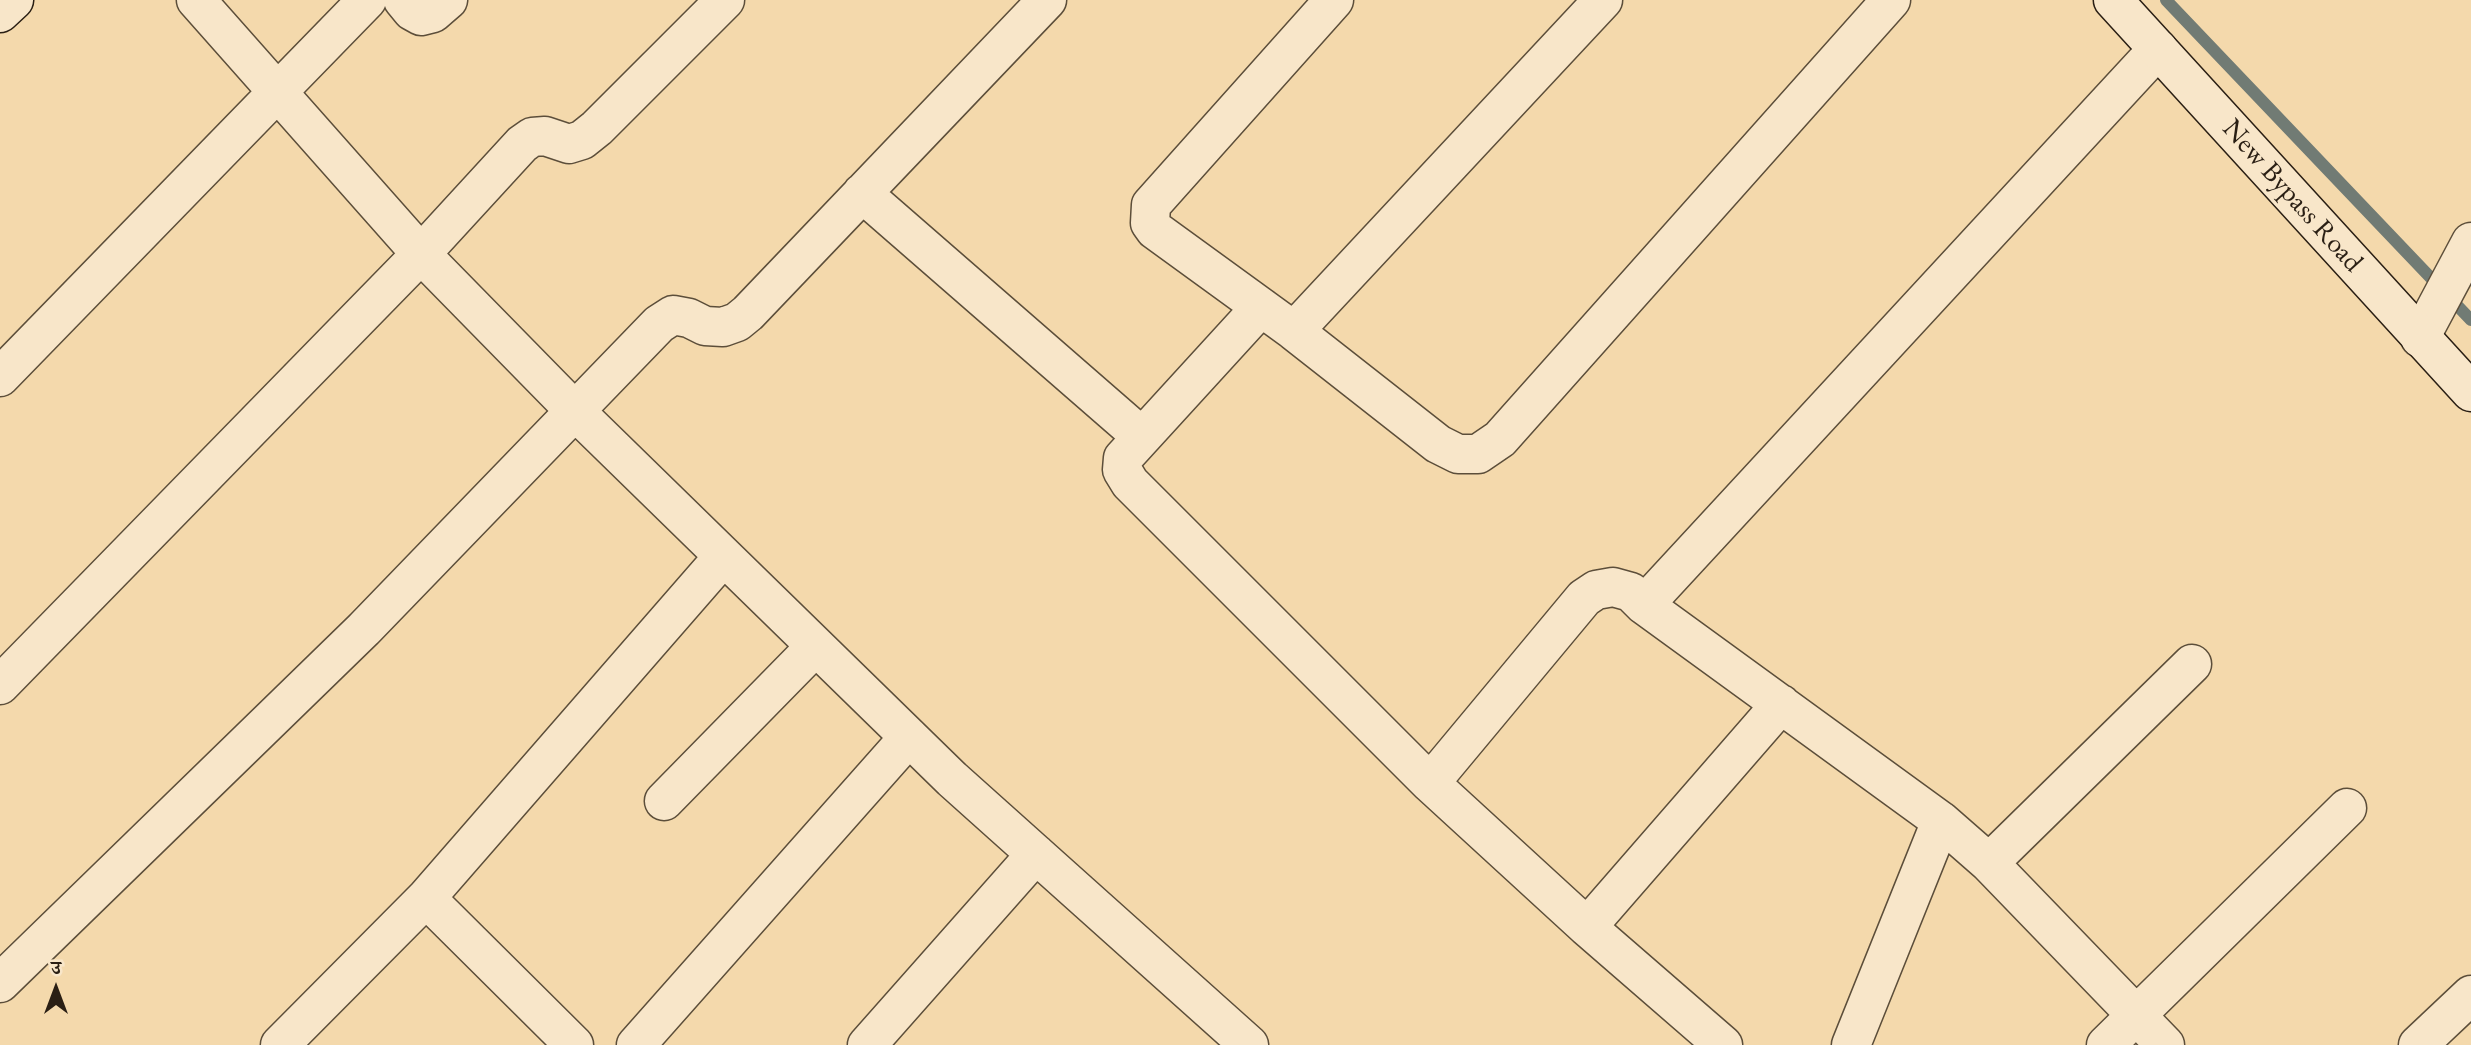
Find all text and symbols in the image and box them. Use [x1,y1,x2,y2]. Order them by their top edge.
street label: New Bypass Road [2215,113,2369,279]
north arrow [21,954,91,1024]
text: उ [51,955,61,980]

